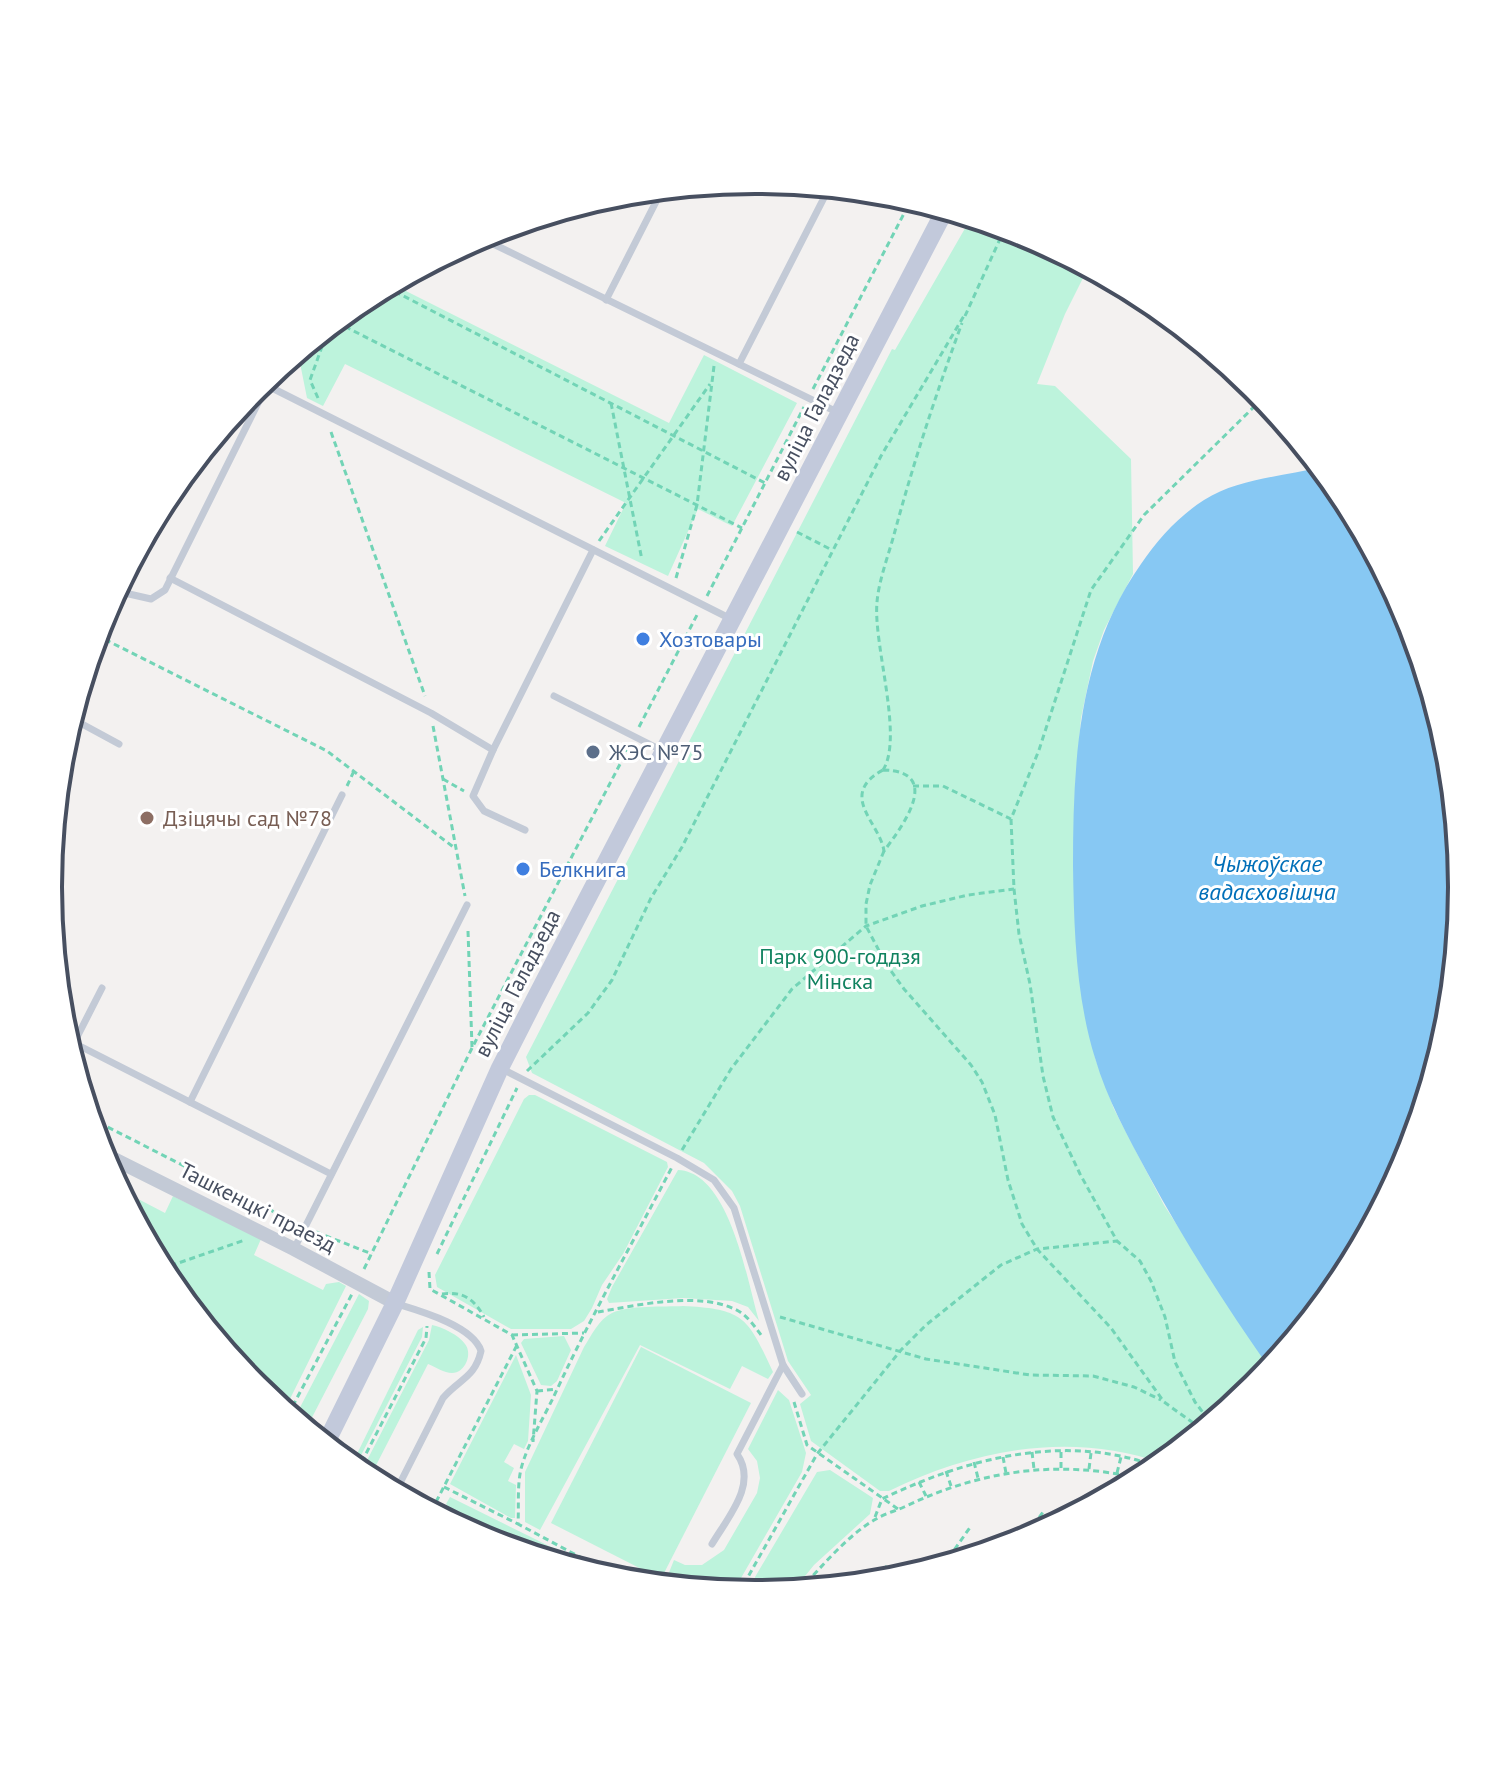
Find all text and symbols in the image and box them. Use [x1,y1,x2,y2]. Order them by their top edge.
street label: вуліца Галадзеда [767,328,865,486]
place label: Хозтовары [659,625,762,653]
marker: Хозтовары [634,630,652,648]
place label: ЖЭС №75 [608,738,703,766]
marker: ЖЭС №75 [584,743,602,761]
place label: Дзіцячы сад №78 [163,804,332,832]
marker: Дзіцячы сад №78 [138,809,156,827]
water label: Чыжоўскае вадасховішча [1198,848,1336,907]
place label: Белкнига [539,855,626,883]
marker: Белкнига [514,860,532,878]
street label: вуліца Галадзеда [468,904,566,1062]
park label: Парк 900-годдзя Мінска [759,942,921,995]
street label: Ташкенцкі праезд [175,1155,341,1259]

